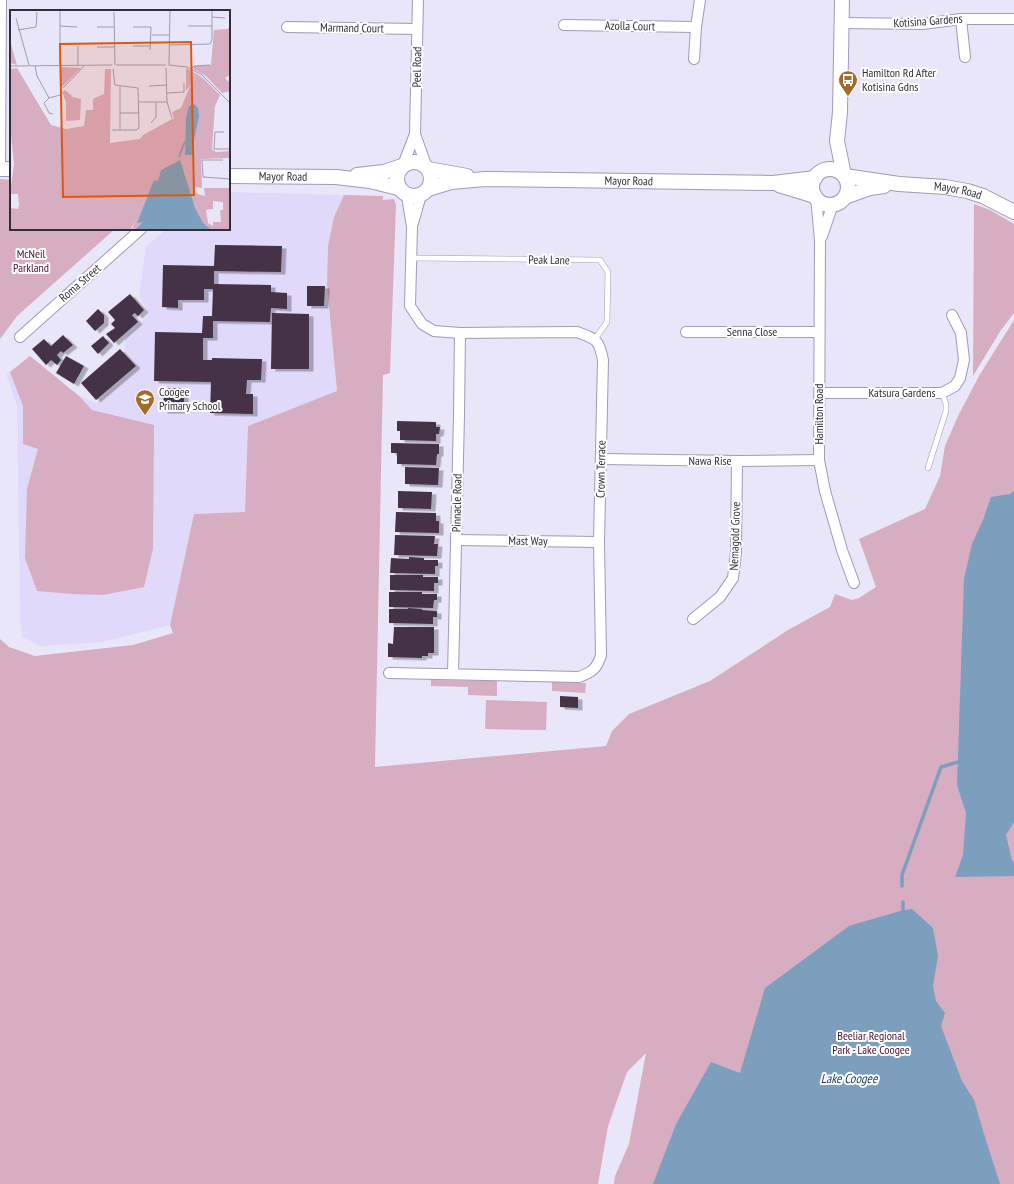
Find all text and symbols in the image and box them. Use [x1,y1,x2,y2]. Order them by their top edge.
inset map [10,10,230,230]
street label: Kotisina Gardens [893,11,963,30]
street label: Azolla Court [605,18,656,33]
street label: Marmand Court [320,19,385,36]
street label: Peel Road [409,47,424,87]
place label: Hamilton Rd After Kotisina Gdns [862,65,937,94]
bus stop icon: Hamilton Rd After Kotisina Gdns [837,69,859,97]
street label: Mayor Road [259,168,307,184]
street label: Mayor Road [604,173,653,188]
street label: Mayor Road [934,178,984,202]
park label: McNeil Parkland [13,246,49,275]
street label: Peak Lane [528,252,570,267]
street label: Roma Street [56,260,104,305]
street label: Senna Close [727,324,777,339]
street label: Hamilton Road [811,383,826,445]
place label: Coogee Primary School [159,384,221,413]
street label: Katsura Gardens [868,385,936,400]
school or university icon: Coogee Primary School [134,388,156,416]
street label: Crown Terrace [592,440,609,498]
street label: Nawa Rise [688,453,732,468]
street label: Pinnacle Road [448,474,465,532]
street label: Nemagold Grove [726,501,743,571]
street label: Mast Way [508,533,548,548]
park label: Beeliar Regional Park - Lake Coogee [832,1028,910,1057]
water label: Lake Coogee [821,1070,879,1087]

